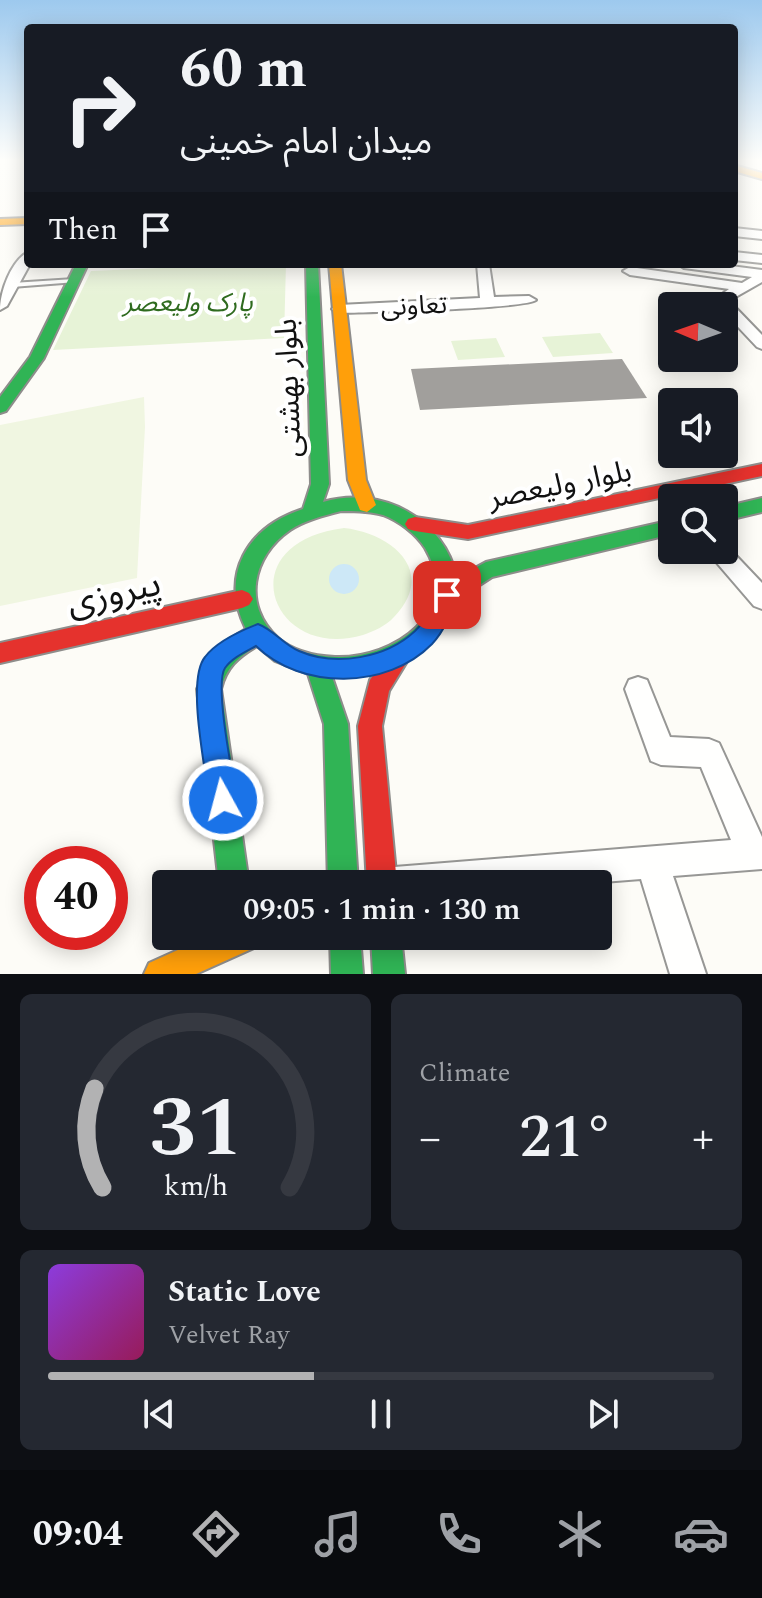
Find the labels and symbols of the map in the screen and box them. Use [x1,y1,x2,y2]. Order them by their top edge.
park label: پارک ولیعصر [121,283,253,323]
street label: تعاونی [380,285,448,327]
north arrow [658,292,738,372]
street label: بلوار بهشتی [264,318,314,458]
street label: بلوار ولیعصر [483,449,636,522]
street label: پیروزی [61,557,167,631]
pin [413,561,481,629]
position arrow [181,758,265,842]
speed limit sign: 40 [24,846,128,950]

